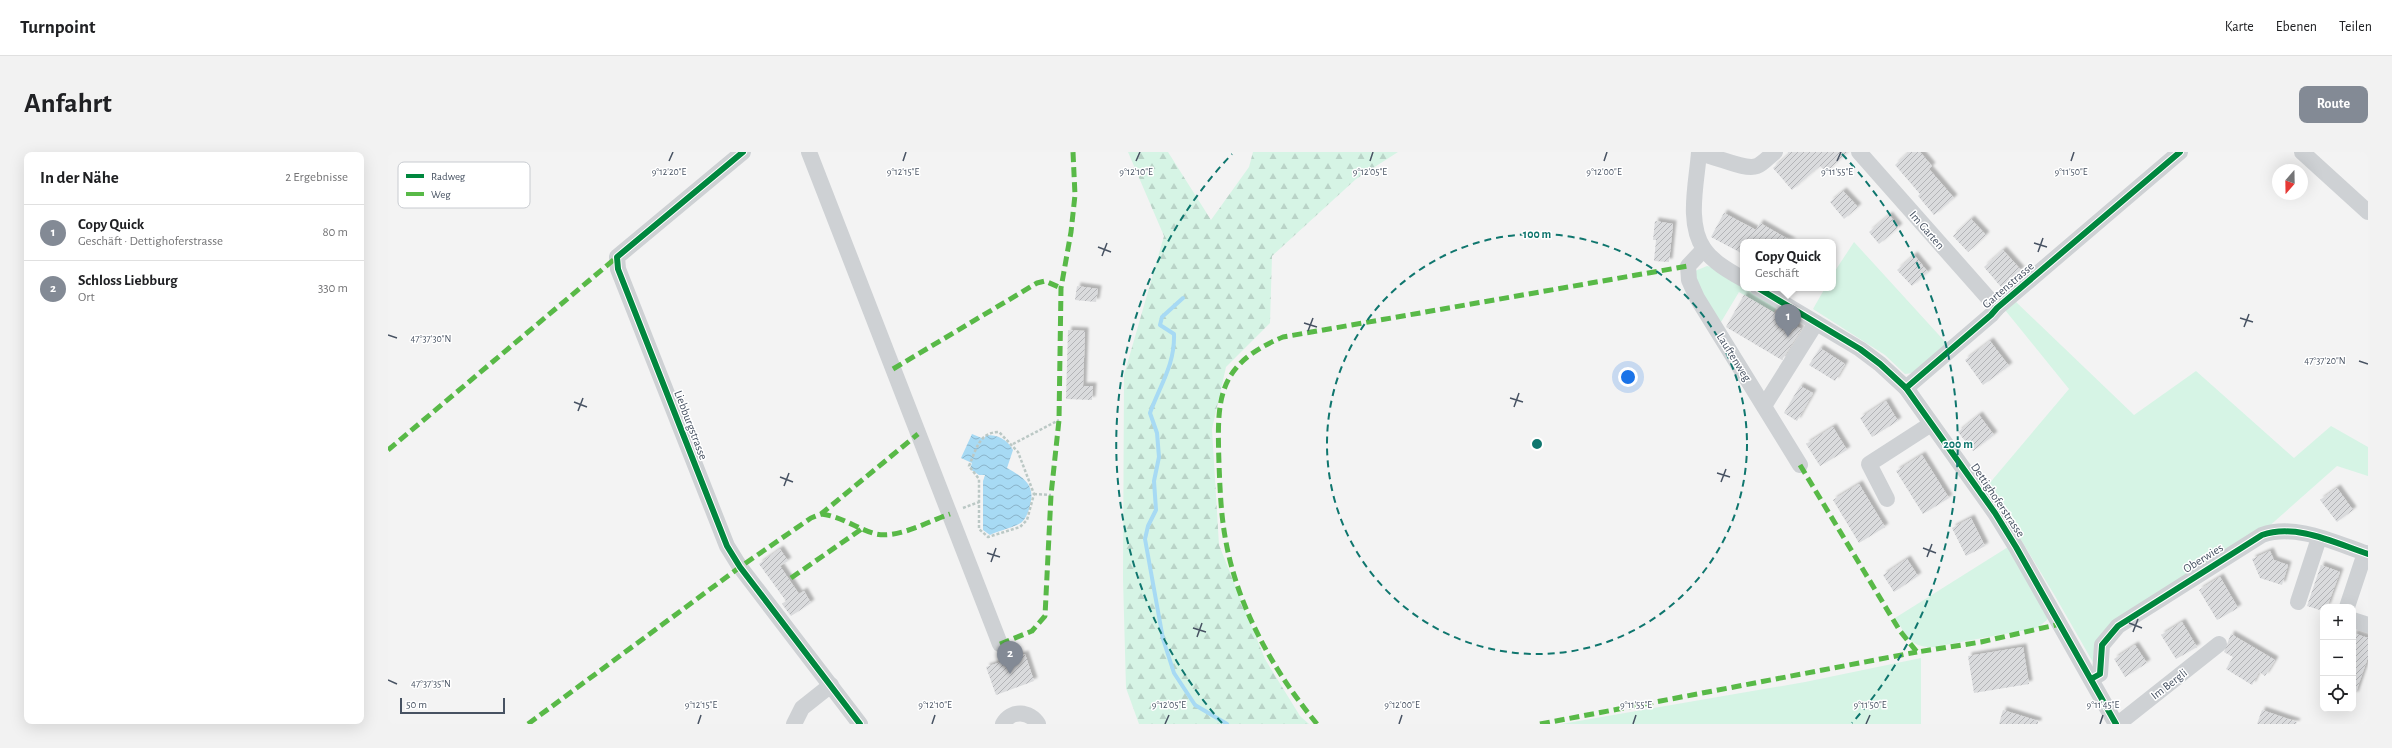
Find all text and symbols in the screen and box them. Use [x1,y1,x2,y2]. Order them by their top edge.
text: Turnpoint [20,18,95,37]
text: Karte [2225,20,2254,34]
text: Ebenen [2276,20,2317,34]
text: Teilen [2339,20,2372,34]
button: Route [2299,86,2368,123]
text: Anfahrt [24,90,112,118]
legend [398,162,530,208]
north arrow [2272,164,2308,200]
text: 9°12'20"E [652,167,687,177]
text: 9°12'15"E [887,167,919,177]
text: 9°12'10"E [1119,167,1153,177]
text: 9°12'05"E [1353,167,1387,177]
text: 9°12'00"E [1586,167,1622,177]
text: 9°11'55"E [1821,167,1853,177]
text: 9°11'50"E [2054,167,2088,177]
text: In der Nähe [40,169,119,186]
text: 2 Ergebnisse [285,171,348,184]
text: Radweg [431,171,466,182]
text: Weg [431,189,451,200]
street label: Im Garten [1907,209,1947,251]
text: Copy Quick [78,217,144,232]
text: 1 [51,226,55,239]
text: 80 m [322,226,348,239]
text: 100 m [1523,228,1551,240]
text: Geschäft · Dettighoferstrasse [78,235,223,248]
popup [1740,239,1836,291]
text: Copy Quick [1755,249,1821,264]
street label: Gartenstrasse [1980,260,2036,310]
text: Geschäft [1755,267,1799,280]
text: Schloss Liebburg [78,273,178,288]
text: 2 [50,282,56,295]
text: 330 m [318,282,348,295]
text: Ort [78,291,95,304]
pin: 1 [1775,304,1801,337]
street label: Lauftenweg [1714,331,1754,383]
text: 47°37'30"N [411,334,451,344]
text: 47°37'20"N [2304,356,2346,366]
your location [1618,367,1638,387]
street label: Liebburgstrasse [672,389,710,461]
centre of rings [1530,437,1544,451]
text: 200 m [1943,438,1973,450]
street label: Dettighoferstrasse [1969,461,2027,539]
street label: Oberwies [2181,541,2225,575]
map controls [2320,604,2356,712]
button: + [2320,604,2356,640]
button: − [2320,640,2356,676]
pin: 2 [997,641,1023,674]
street label: Im Bergli [2149,666,2189,702]
button: locate [2320,676,2356,712]
text: 47°37'35"N [411,679,451,689]
scale bar [400,696,505,715]
text: 50 m [406,699,427,710]
text: 9°12'15"E [685,700,717,710]
text: 9°12'10"E [918,700,952,710]
text: 9°12'05"E [1152,700,1186,710]
text: 9°12'00"E [1384,700,1420,710]
text: 9°11'55"E [1620,700,1652,710]
text: 9°11'50"E [1853,700,1887,710]
text: 9°11'45"E [2087,700,2120,710]

